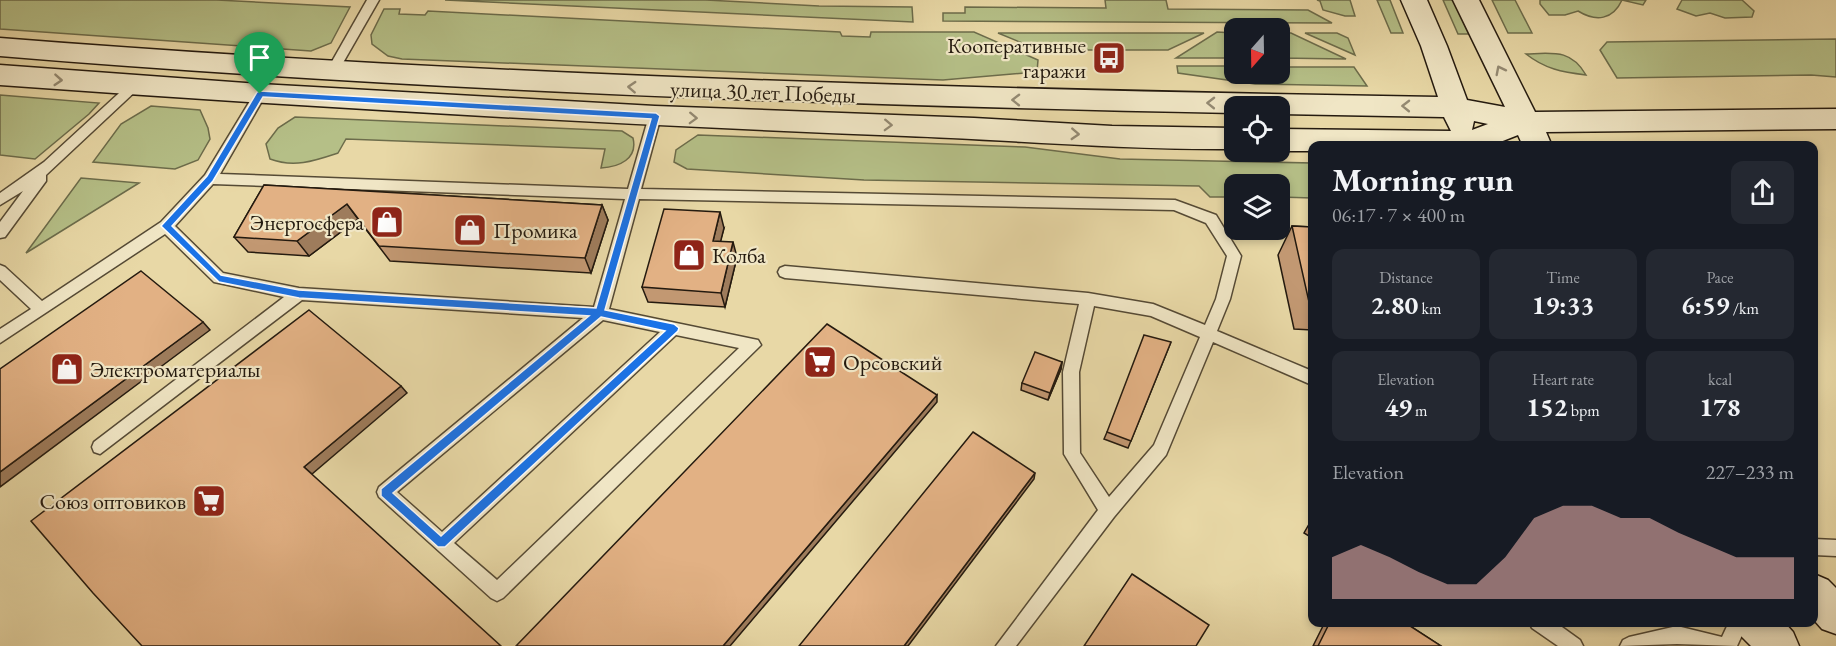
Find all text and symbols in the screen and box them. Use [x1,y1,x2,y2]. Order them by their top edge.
north arrow [1224,18,1290,84]
map controls [1224,18,1290,240]
place label: Кооперативные гаражи [947,31,1086,85]
pin [234,32,285,94]
bus stop icon: Кооперативные гаражи [1091,40,1127,76]
icon: arrive [243,41,276,74]
one-way arrow [1495,65,1507,76]
one-way arrow [54,73,63,86]
street label: улица 30 лет Победы [670,74,856,110]
one-way arrow [628,81,637,94]
one-way arrow [1012,93,1021,106]
button: locate [1224,96,1290,162]
one-way arrow [1207,97,1216,109]
one-way arrow [1402,100,1411,112]
one-way arrow [689,111,698,124]
one-way arrow [884,118,893,131]
one-way arrow [1070,127,1079,140]
text: Morning run [1332,158,1514,201]
button: share [1731,161,1794,224]
button: layers [1224,174,1290,240]
text: 06:17 · 7 × 400 m [1332,202,1465,228]
shop icon: Энергосфера [369,204,405,240]
place label: Энергосфера [250,208,364,237]
shop icon: Промика [452,212,488,248]
place label: Промика [493,216,578,245]
shop icon: Колба [671,237,707,273]
place label: Колба [712,241,766,270]
text: Distance [1379,267,1433,288]
text: Time [1546,267,1580,288]
text: Pace [1707,267,1733,288]
text: 2.80 [1371,288,1418,322]
text: 19:33 [1532,288,1594,322]
text: 6:59 [1681,288,1730,322]
text: km [1418,298,1441,319]
text: /km [1730,298,1759,319]
supermarket icon: Орсовский [802,344,838,380]
place label: Орсовский [843,348,943,377]
shop icon: Электроматериалы [49,351,85,387]
place label: Электроматериалы [90,355,261,384]
text: Elevation [1377,369,1435,390]
text: Heart rate [1532,369,1594,390]
text: kcal [1708,369,1732,390]
text: 49 [1384,390,1412,424]
text: 152 [1526,390,1568,424]
text: 178 [1699,390,1741,424]
text: m [1412,400,1428,421]
text: bpm [1568,400,1600,421]
text: Elevation [1332,459,1404,485]
text: 227–233 m [1706,459,1794,485]
supermarket icon: Союз оптовиков [191,483,227,519]
place label: Союз оптовиков [39,487,186,516]

